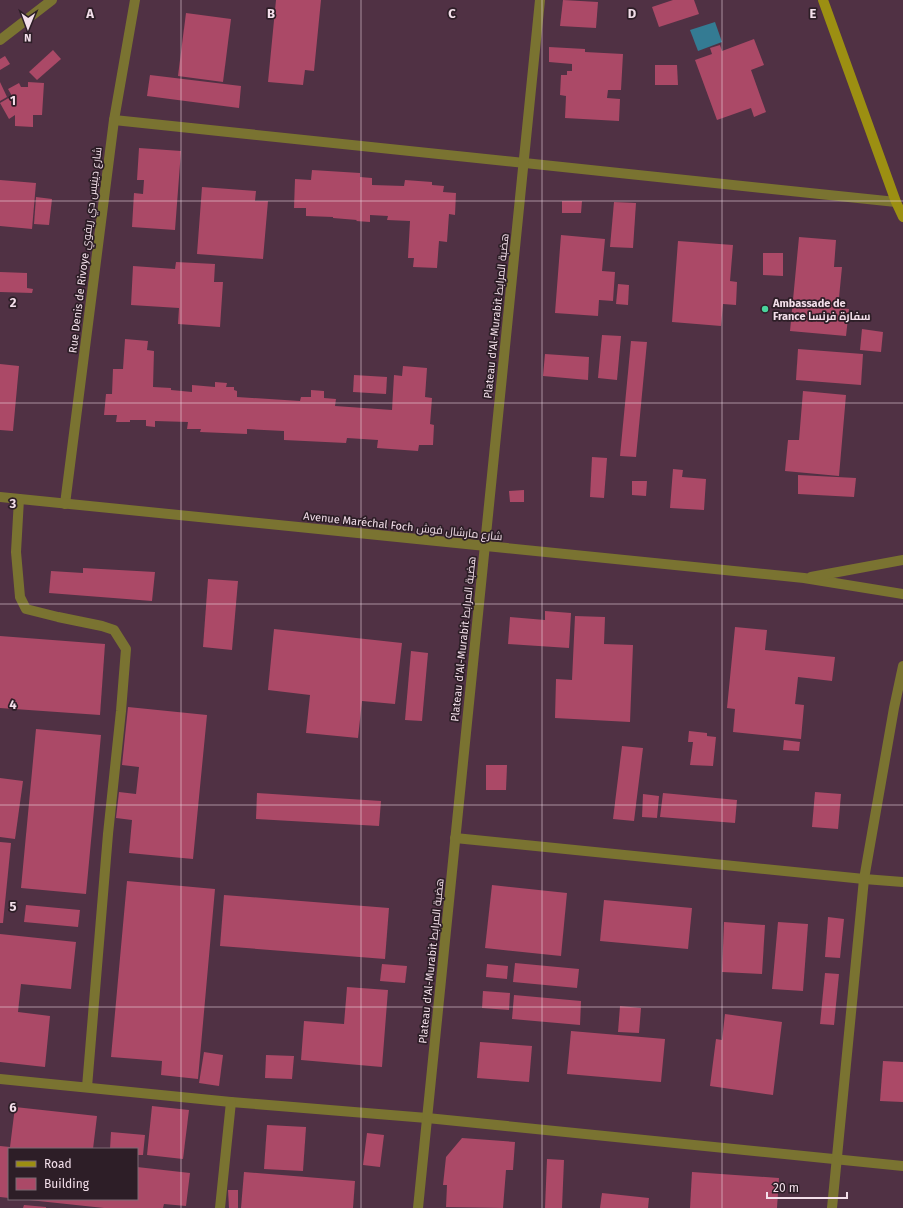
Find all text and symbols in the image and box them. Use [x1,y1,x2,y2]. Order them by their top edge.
text: A [85,6,94,21]
text: B [267,6,275,21]
text: C [448,6,456,21]
text: D [628,6,637,21]
text: E [810,6,817,21]
north arrow [8,8,48,48]
text: N [24,31,32,44]
text: 1 [10,93,16,108]
street label: Rue Denis de Rivoye شارع دينيس دي ريفوي [66,146,107,354]
street label: Plateau d'Al-Murabit هضبة المرابط [481,233,512,399]
text: 2 [10,295,17,310]
place label: Ambassade de France سفارة فرنسا [772,297,871,323]
marker: Ambassade de France سفارة فرنسا [760,304,770,314]
text: 3 [9,496,17,511]
street label: Avenue Maréchal Foch شارع مارشال فوش [303,510,503,544]
street label: Plateau d'Al-Murabit هضبة المرابط [448,556,479,722]
text: 4 [9,697,17,712]
street label: Plateau d'Al-Murabit هضبة المرابط [416,878,447,1044]
text: 5 [10,899,17,914]
text: 6 [9,1100,17,1115]
legend [8,1148,138,1200]
text: Road [44,1157,72,1171]
scale bar [767,1174,847,1200]
text: Building [44,1177,90,1191]
text: 20 m [773,1181,799,1195]

